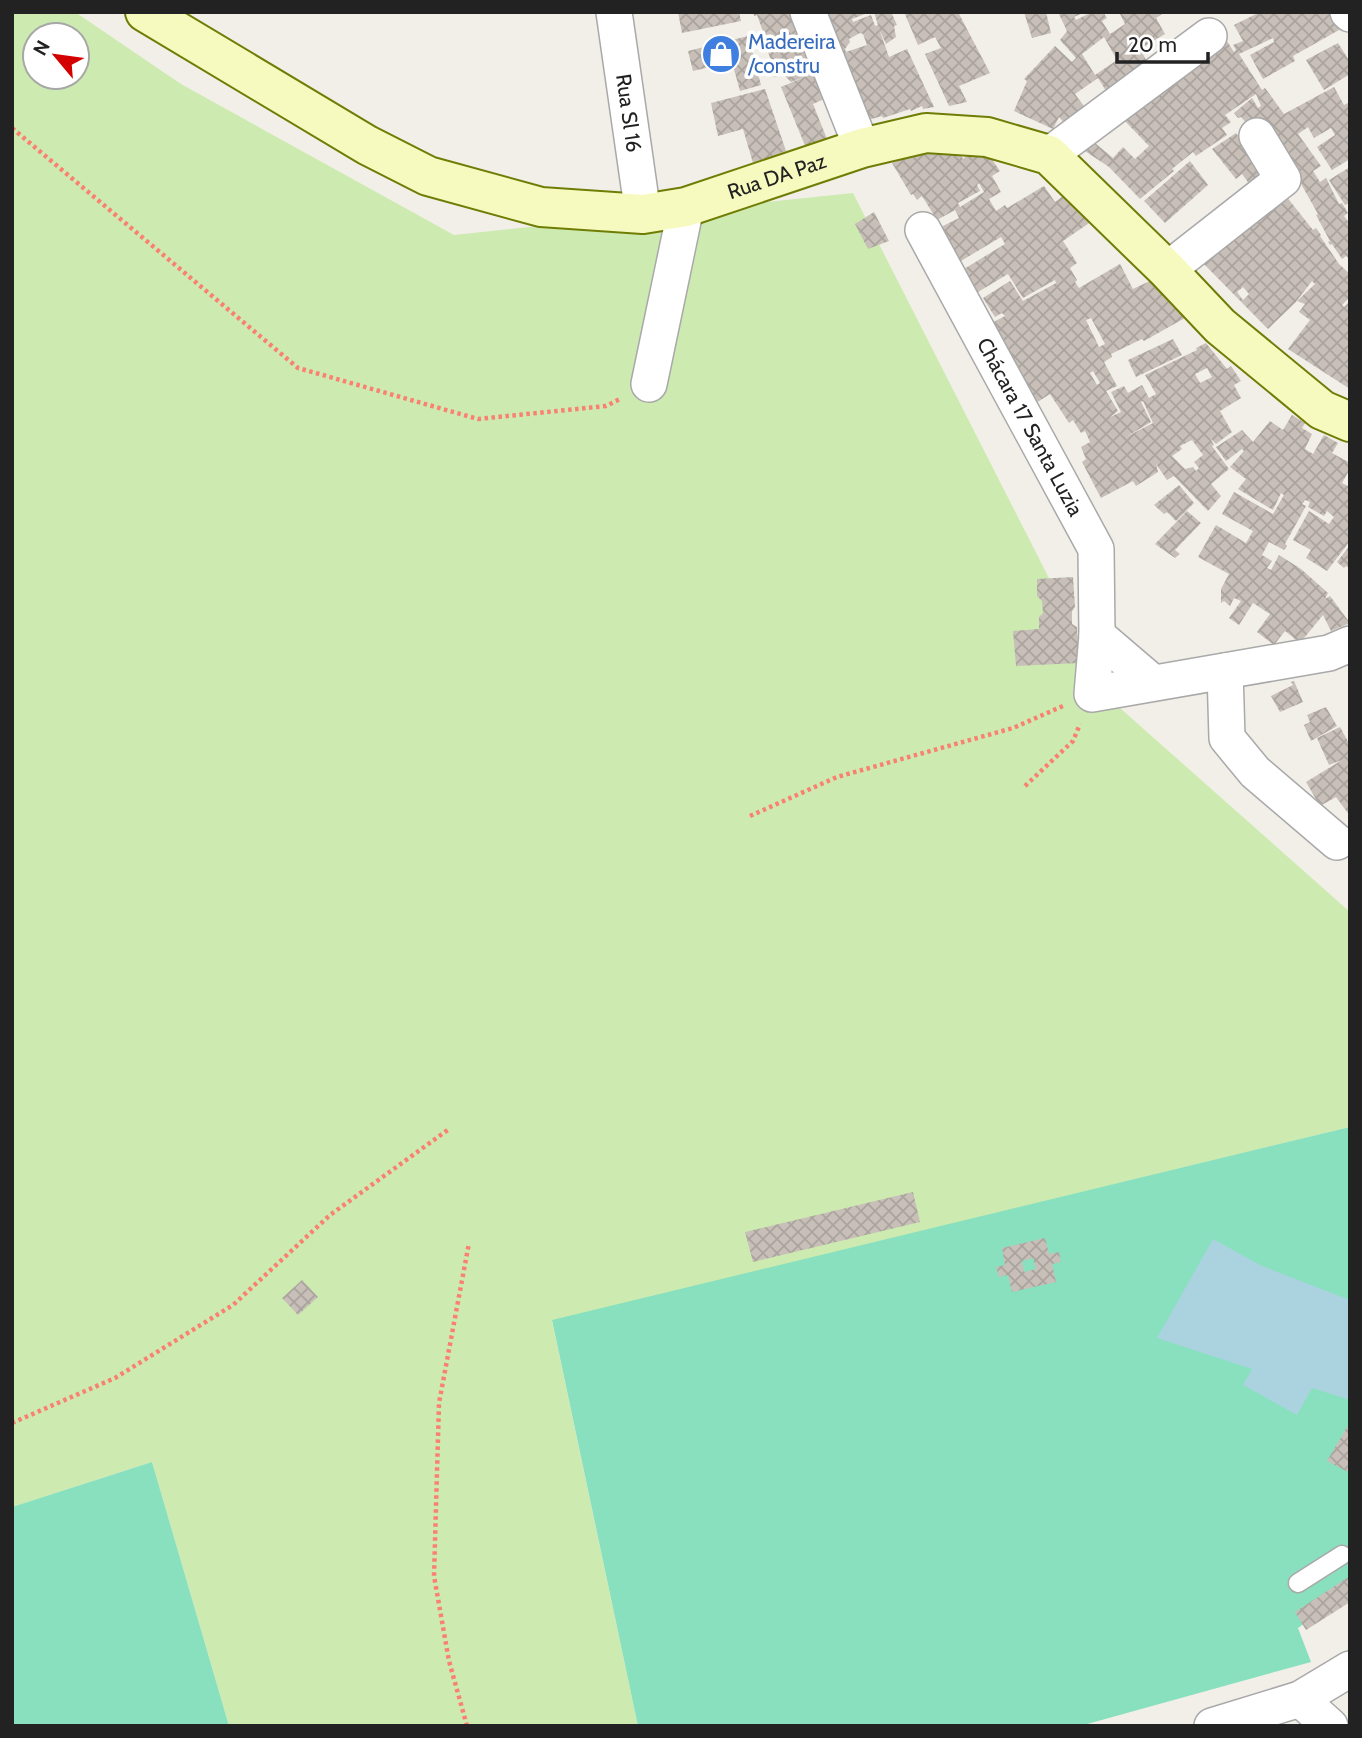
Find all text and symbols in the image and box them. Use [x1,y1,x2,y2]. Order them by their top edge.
north arrow [21,21,91,91]
scale bar [1117,21,1208,65]
place label: Madereira /constru [747,29,836,78]
text: 20 m [1128,32,1177,57]
shop icon: Madereira /constru [700,33,742,75]
text: N [28,37,55,59]
street label: Rua Sl 16 [611,72,647,154]
street label: Rua DA Paz [724,148,829,204]
street label: Chácara 17 Santa Luzia [972,333,1089,520]

